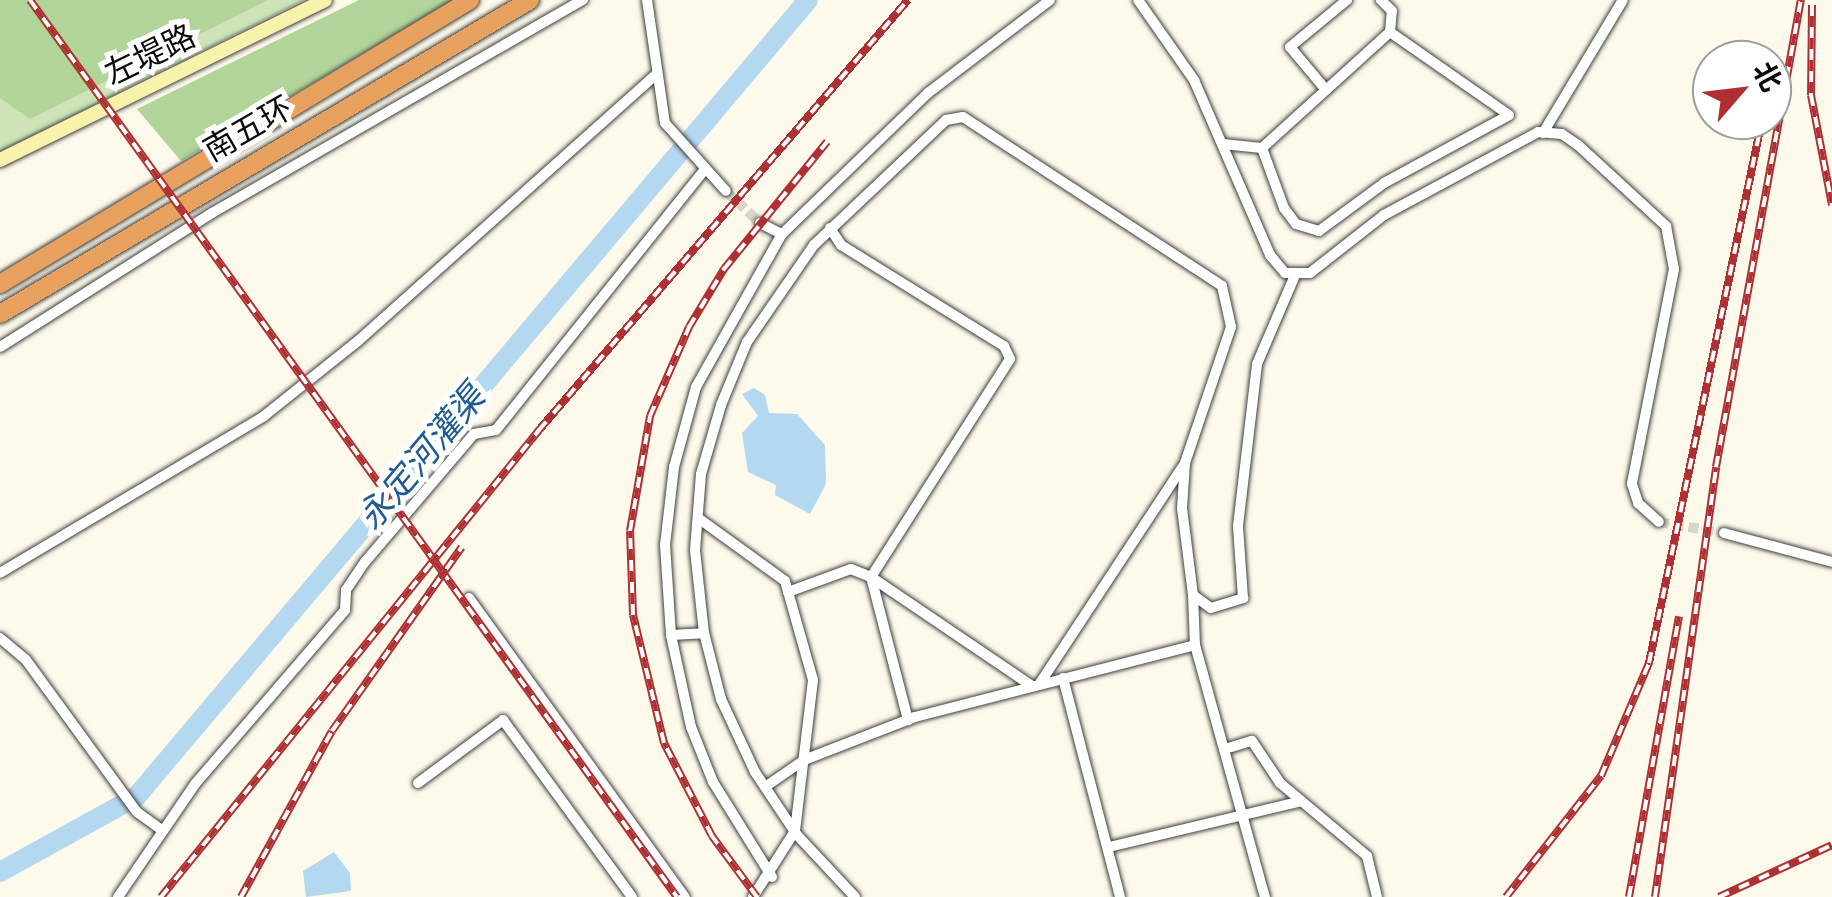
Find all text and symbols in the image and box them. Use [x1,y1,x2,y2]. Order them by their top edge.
street label: 左堤路 [98,17,202,93]
north arrow [1692,40,1792,140]
text: 北 [1746,56,1788,97]
street label: 南五环 [197,88,299,170]
water label: 永定河灌渠 [350,377,494,539]

